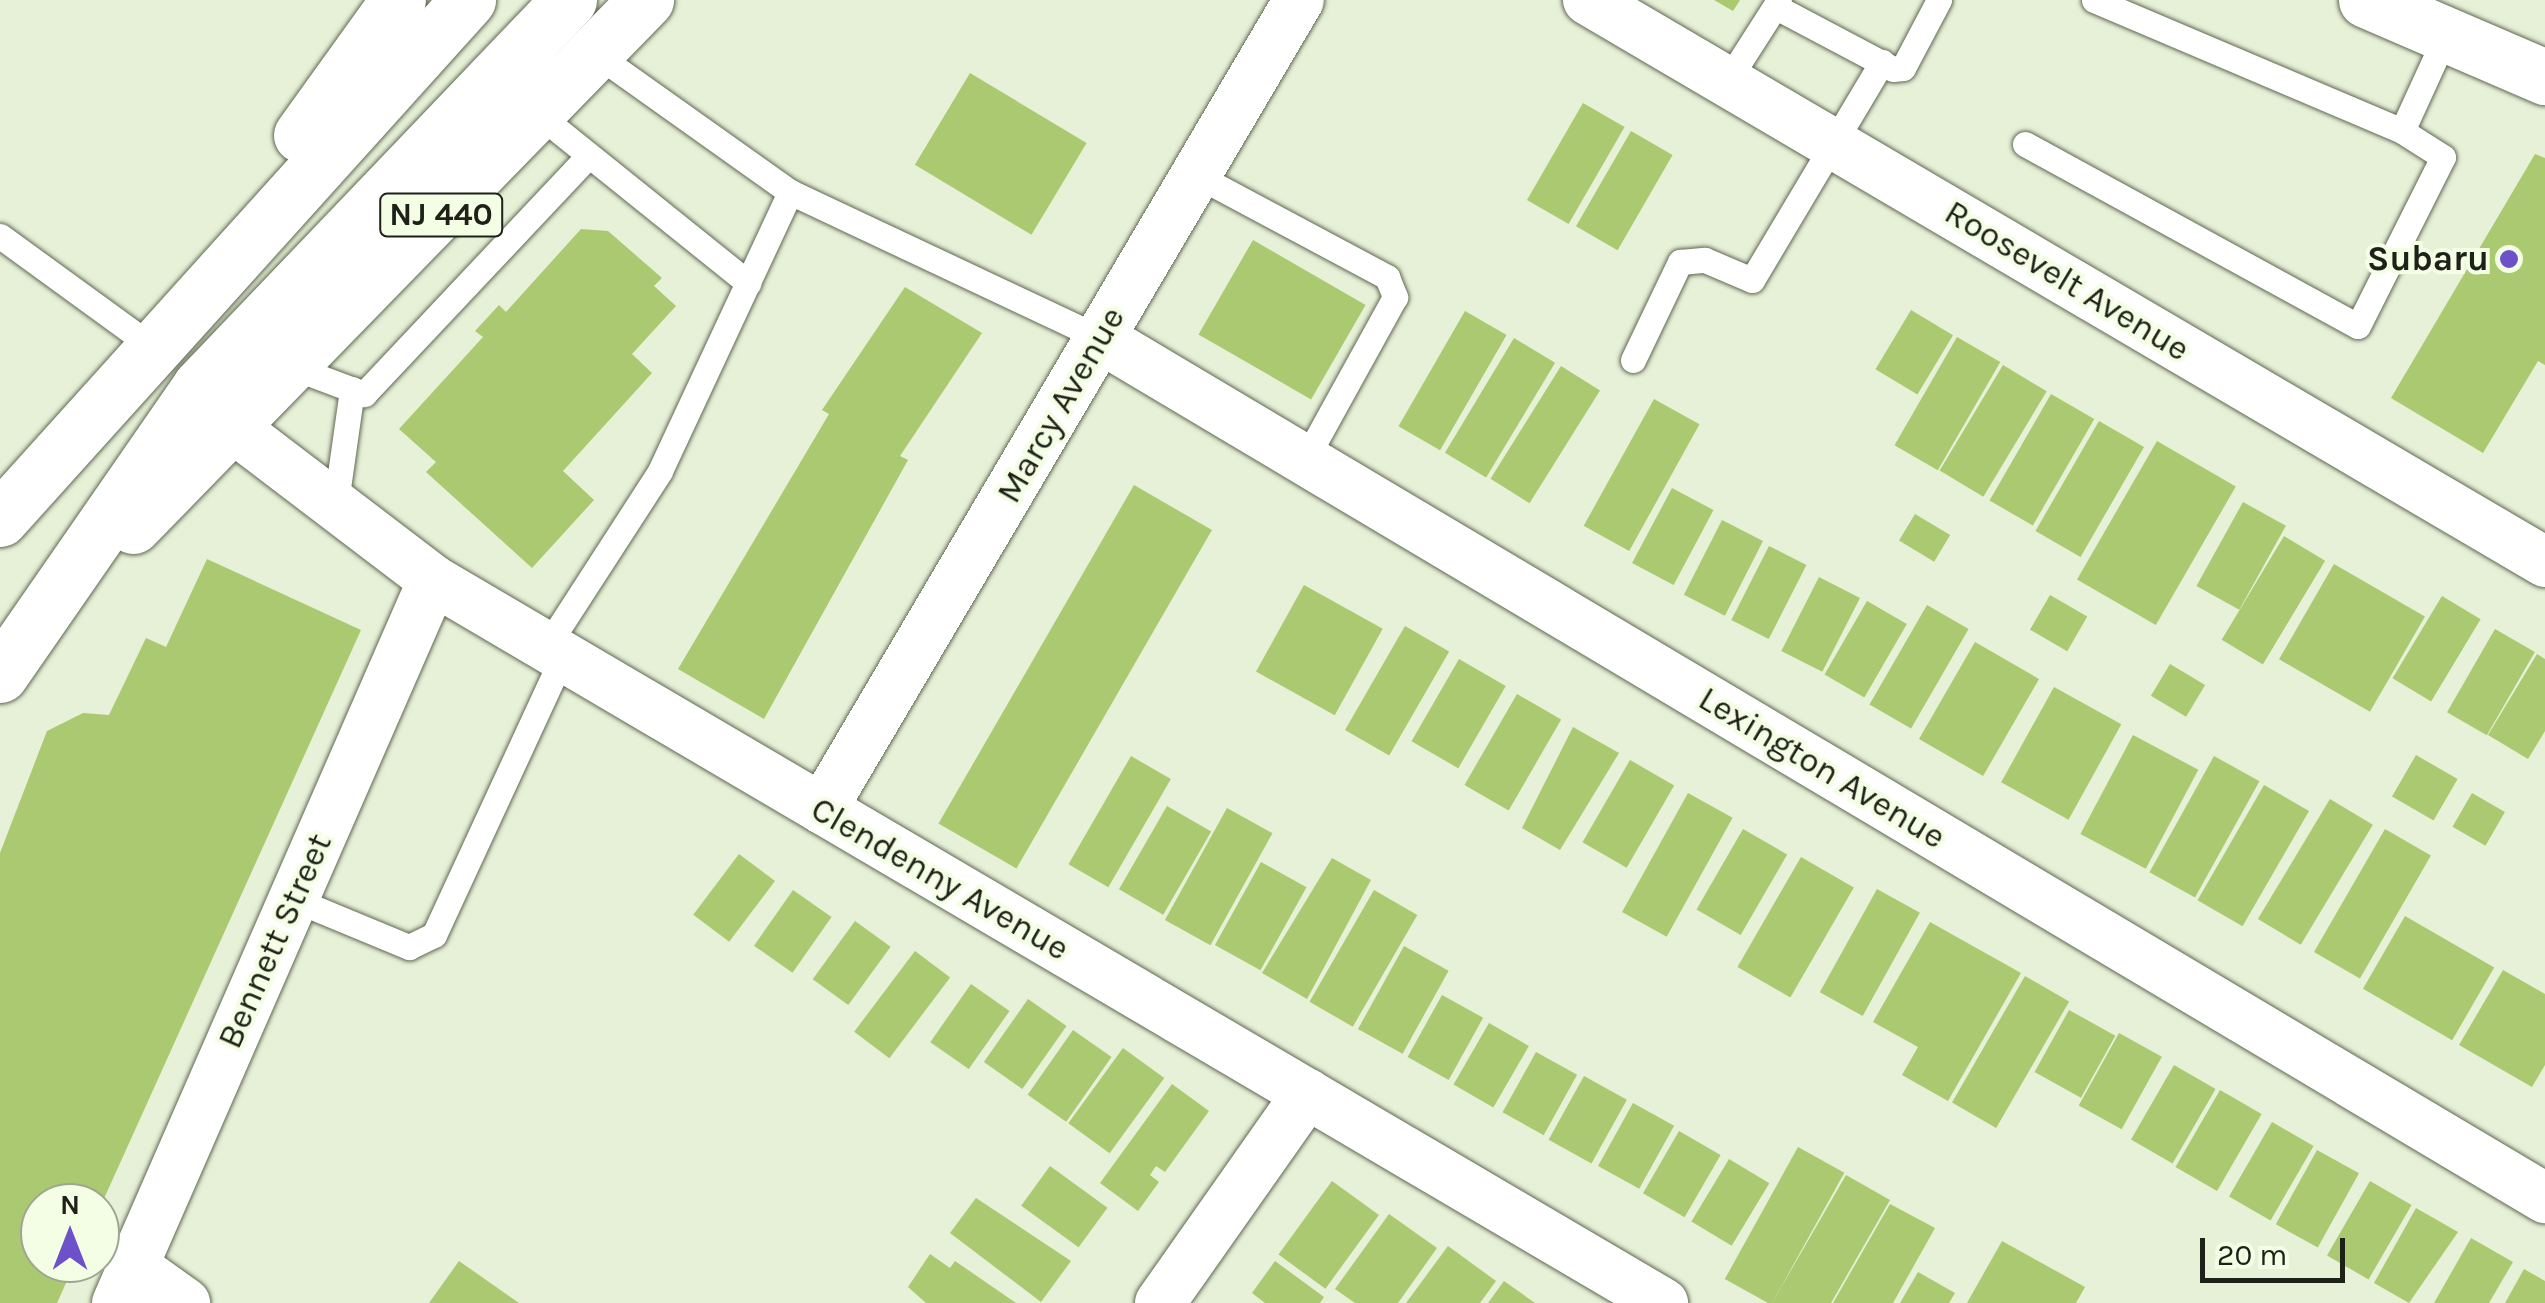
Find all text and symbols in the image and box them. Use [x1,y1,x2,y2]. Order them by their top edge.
road number: NJ 440 [378,188,504,242]
street label: Roosevelt Avenue [1937,191,2197,371]
place label: Subaru [2367,238,2489,280]
marker: Subaru [2498,248,2520,270]
street label: Marcy Avenue [988,299,1134,511]
street label: Lexington Avenue [1691,678,1953,858]
street label: Clendenny Avenue [803,788,1077,970]
street label: Bennett Street [209,827,341,1055]
north arrow [20,1183,120,1283]
text: N [60,1188,80,1221]
scale bar [2205,1218,2350,1280]
text: 20 m [2217,1237,2287,1273]

